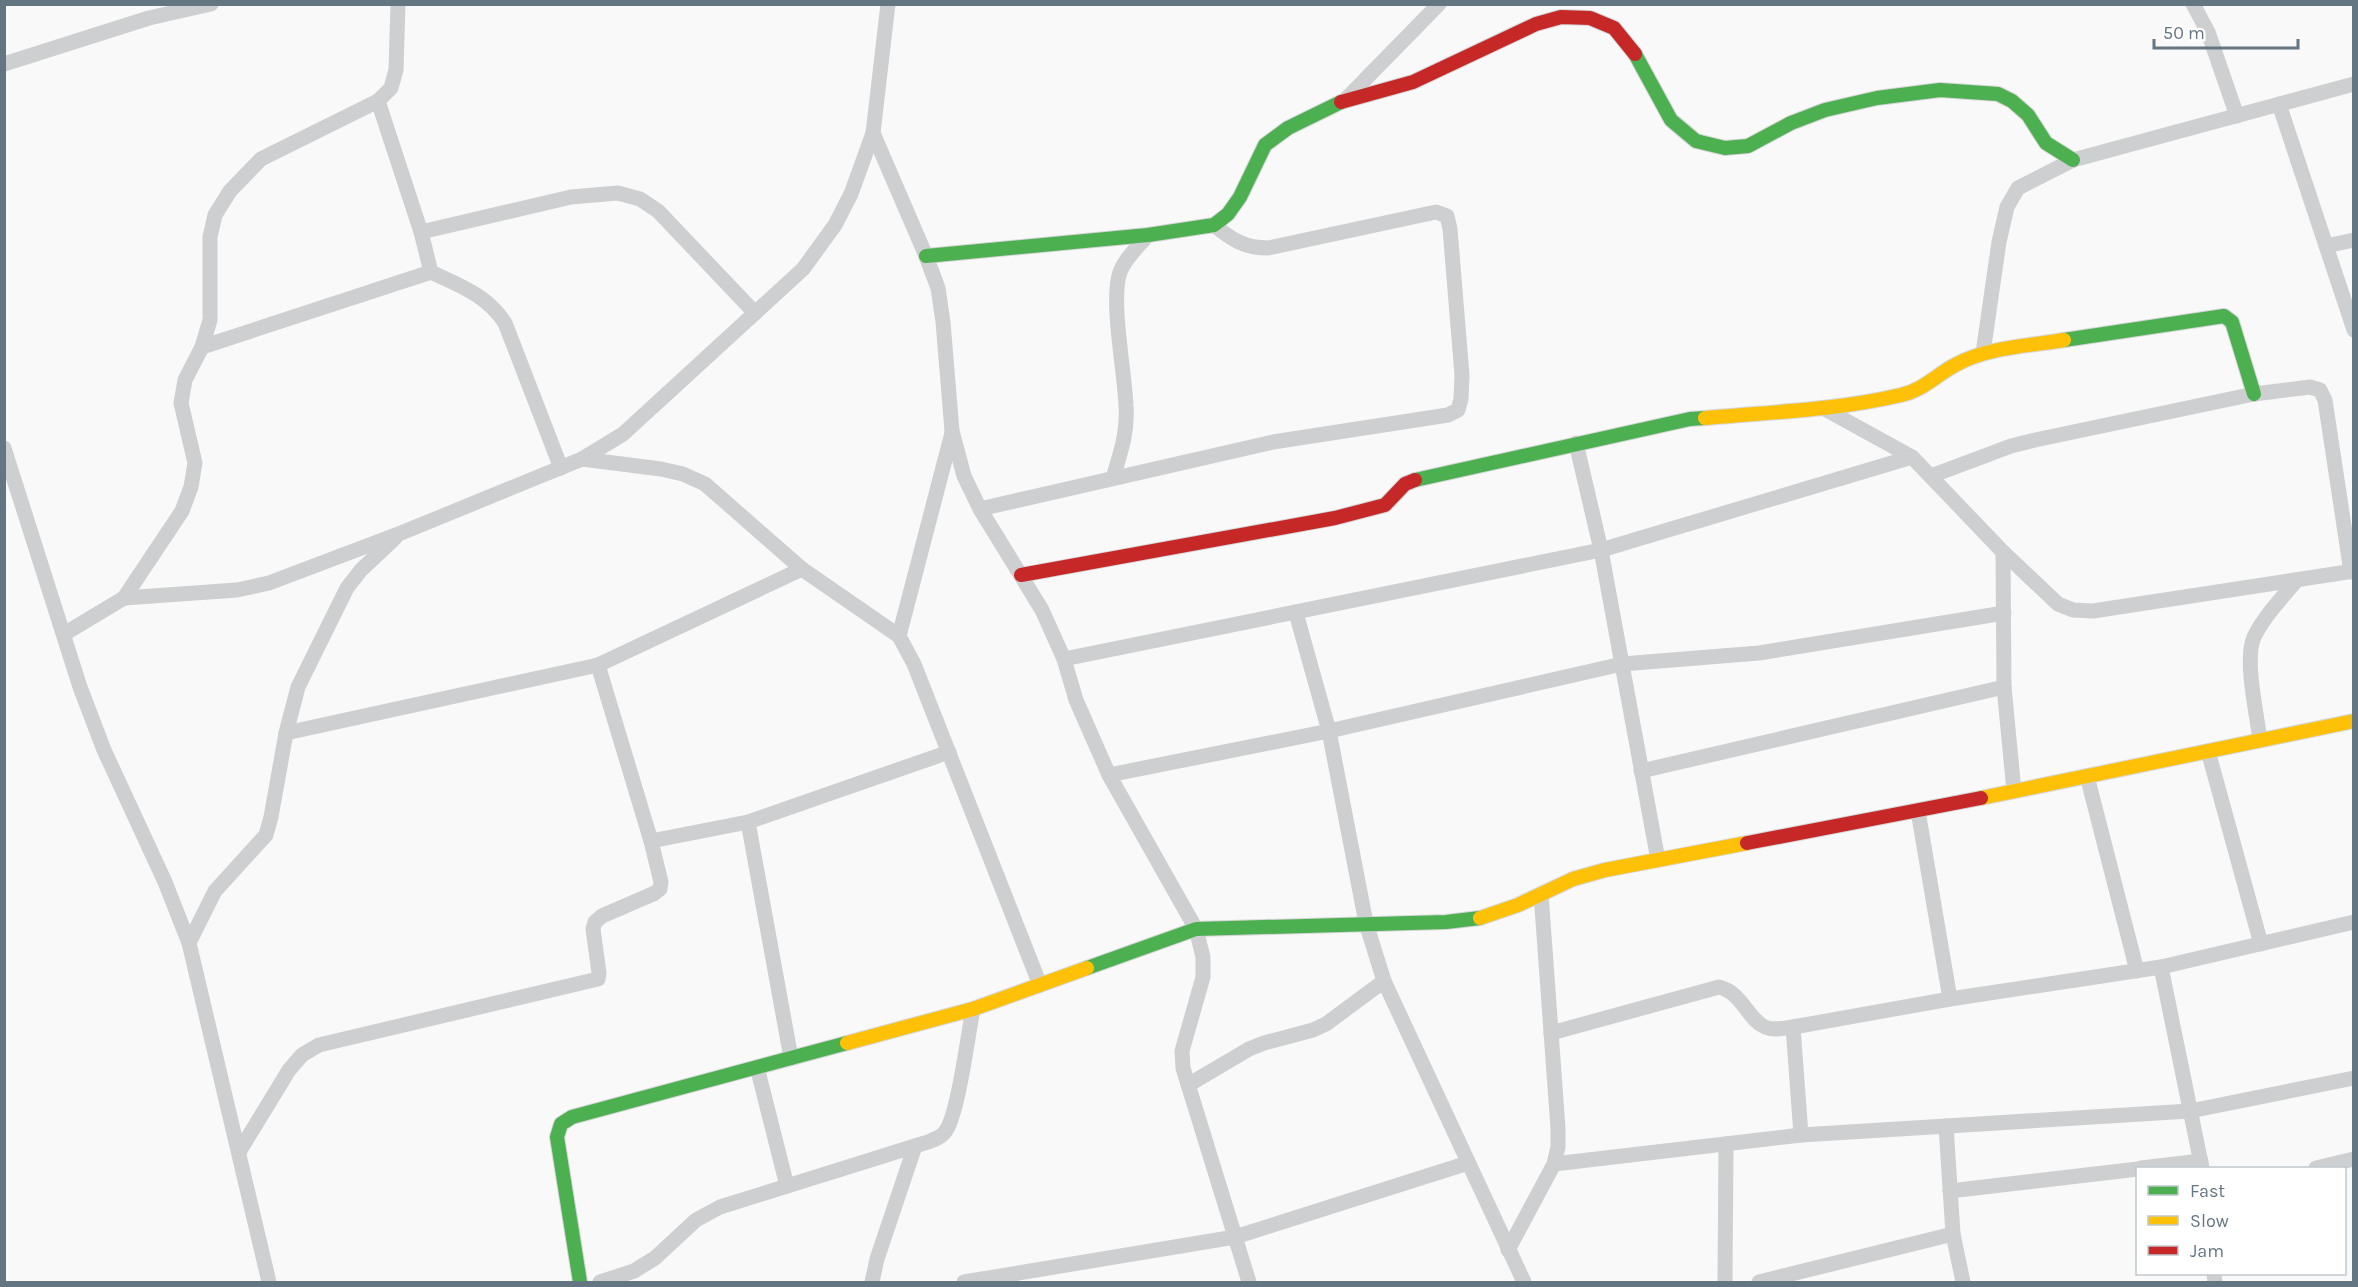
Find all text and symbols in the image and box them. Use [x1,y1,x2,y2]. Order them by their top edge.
scale bar [2154,12,2298,50]
text: 50 m [2163,22,2205,44]
legend [2136,1167,2346,1275]
text: Fast [2190,1180,2225,1202]
text: Slow [2190,1210,2229,1232]
text: Jam [2190,1240,2224,1262]

